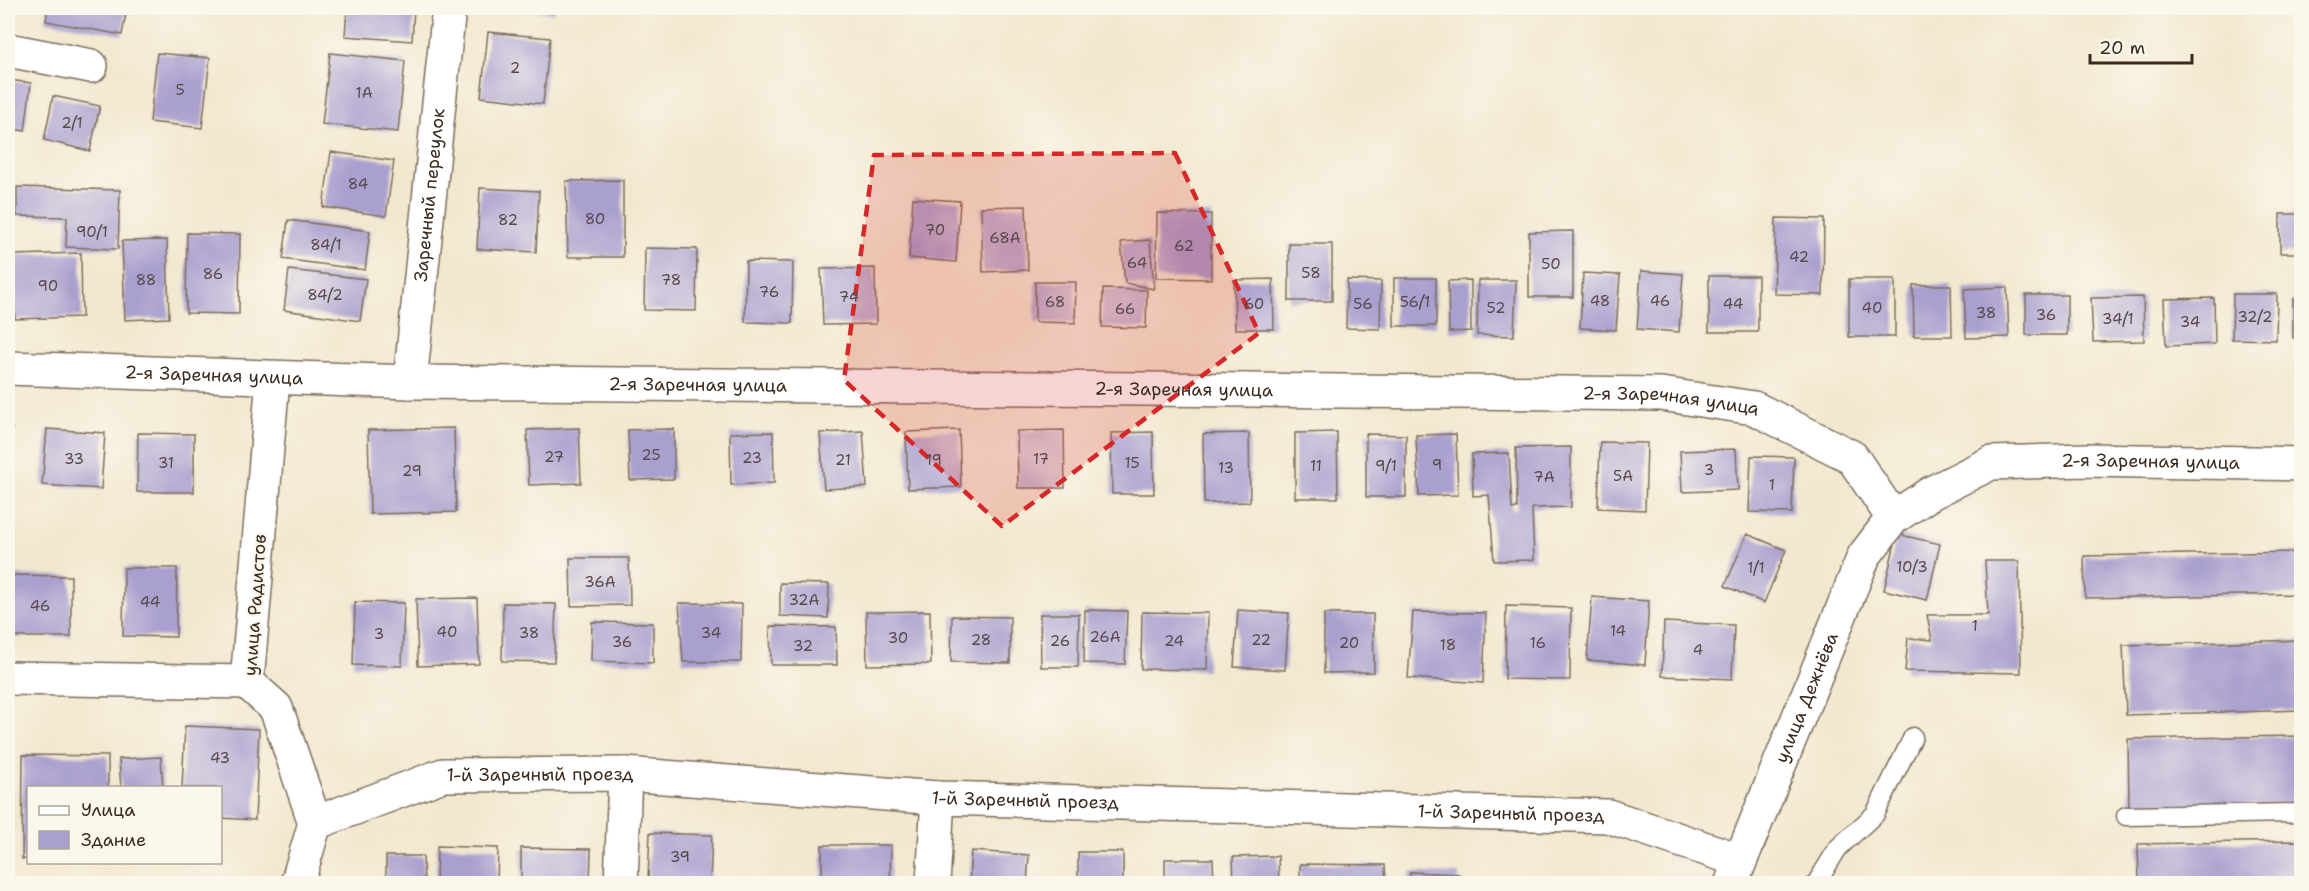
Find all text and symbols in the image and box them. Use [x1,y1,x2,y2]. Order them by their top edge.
scale bar [2090,27,2192,65]
text: 20 m [2099,36,2145,60]
house number: 2 [510,58,520,78]
house number: 5 [175,80,185,100]
house number: 1А [355,83,373,103]
street label: Заречный переулок [409,107,451,283]
house number: 2/1 [61,113,83,133]
house number: 84 [348,174,368,194]
house number: 80 [585,209,605,229]
house number: 82 [498,210,518,230]
house number: 70 [925,220,945,240]
house number: 90/1 [76,222,108,242]
house number: 68А [989,228,1021,248]
house number: 84/1 [310,235,342,255]
house number: 62 [1174,236,1194,256]
house number: 42 [1789,247,1809,267]
house number: 64 [1127,253,1147,273]
house number: 50 [1541,254,1561,274]
house number: 58 [1301,263,1321,283]
house number: 86 [203,264,223,284]
house number: 88 [136,270,156,290]
house number: 78 [661,270,681,290]
house number: 90 [38,276,58,296]
house number: 76 [759,282,779,302]
house number: 84/2 [307,285,343,305]
house number: 74 [839,287,859,307]
house number: 48 [1590,291,1610,311]
house number: 46 [1650,291,1670,311]
house number: 68 [1045,292,1065,312]
house number: 56/1 [1400,292,1430,312]
house number: 60 [1244,294,1264,314]
house number: 56 [1353,294,1373,314]
house number: 44 [1723,294,1743,314]
house number: 52 [1487,298,1505,318]
house number: 40 [1862,298,1882,318]
house number: 66 [1115,299,1135,319]
house number: 38 [1976,303,1996,323]
house number: 36 [2036,305,2056,325]
house number: 32/2 [2237,307,2273,327]
house number: 34/1 [2102,309,2134,329]
house number: 34 [2180,312,2200,332]
street label: 2-я Заречная улица [124,360,303,390]
street label: 2-я Заречная улица [608,372,787,398]
street label: 2-я Заречная улица [1094,377,1273,402]
street label: 2-я Заречная улица [1582,381,1765,421]
house number: 25 [641,445,661,465]
house number: 27 [544,447,564,467]
house number: 23 [742,448,762,468]
street label: 2-я Заречная улица [2061,448,2240,475]
house number: 33 [64,449,84,469]
house number: 17 [1033,449,1049,469]
house number: 21 [835,450,851,470]
house number: 19 [926,450,942,470]
house number: 31 [158,453,174,473]
house number: 15 [1124,453,1140,473]
house number: 9 [1432,455,1442,475]
house number: 11 [1310,456,1322,476]
house number: 9/1 [1375,456,1397,476]
house number: 13 [1218,458,1234,478]
house number: 3 [1704,460,1714,480]
house number: 29 [402,461,422,481]
house number: 5А [1613,466,1633,486]
house number: 7А [1533,467,1555,487]
house number: 1 [1769,475,1775,495]
street label: улица Радистов [238,533,272,677]
house number: 10/3 [1896,557,1928,577]
house number: 1/1 [1747,558,1765,578]
house number: 36А [584,572,616,592]
house number: 32А [789,590,820,610]
house number: 44 [140,592,160,612]
house number: 46 [30,596,50,616]
house number: 1 [1972,616,1978,636]
house number: 14 [1610,621,1626,641]
house number: 40 [437,622,457,642]
house number: 38 [519,623,539,643]
house number: 34 [701,623,721,643]
house number: 3 [374,624,384,644]
house number: 26А [1089,627,1121,647]
house number: 30 [888,628,908,648]
street label: улица Дежнёва [1769,629,1844,767]
house number: 28 [971,630,991,650]
house number: 22 [1251,630,1271,650]
house number: 26 [1050,631,1070,651]
house number: 24 [1164,631,1184,651]
house number: 36 [612,632,632,652]
house number: 20 [1339,633,1359,653]
house number: 16 [1530,633,1546,653]
house number: 18 [1440,635,1456,655]
house number: 32 [793,636,813,656]
house number: 4 [1693,640,1703,660]
house number: 43 [210,748,230,768]
street label: 1-й Заречный проезд [447,762,635,787]
legend [27,786,222,864]
street label: 1-й Заречный проезд [931,786,1120,815]
text: Улица [81,798,135,822]
street label: 1-й Заречный проезд [1417,799,1606,828]
text: Здание [81,828,146,852]
house number: 39 [670,847,690,867]

